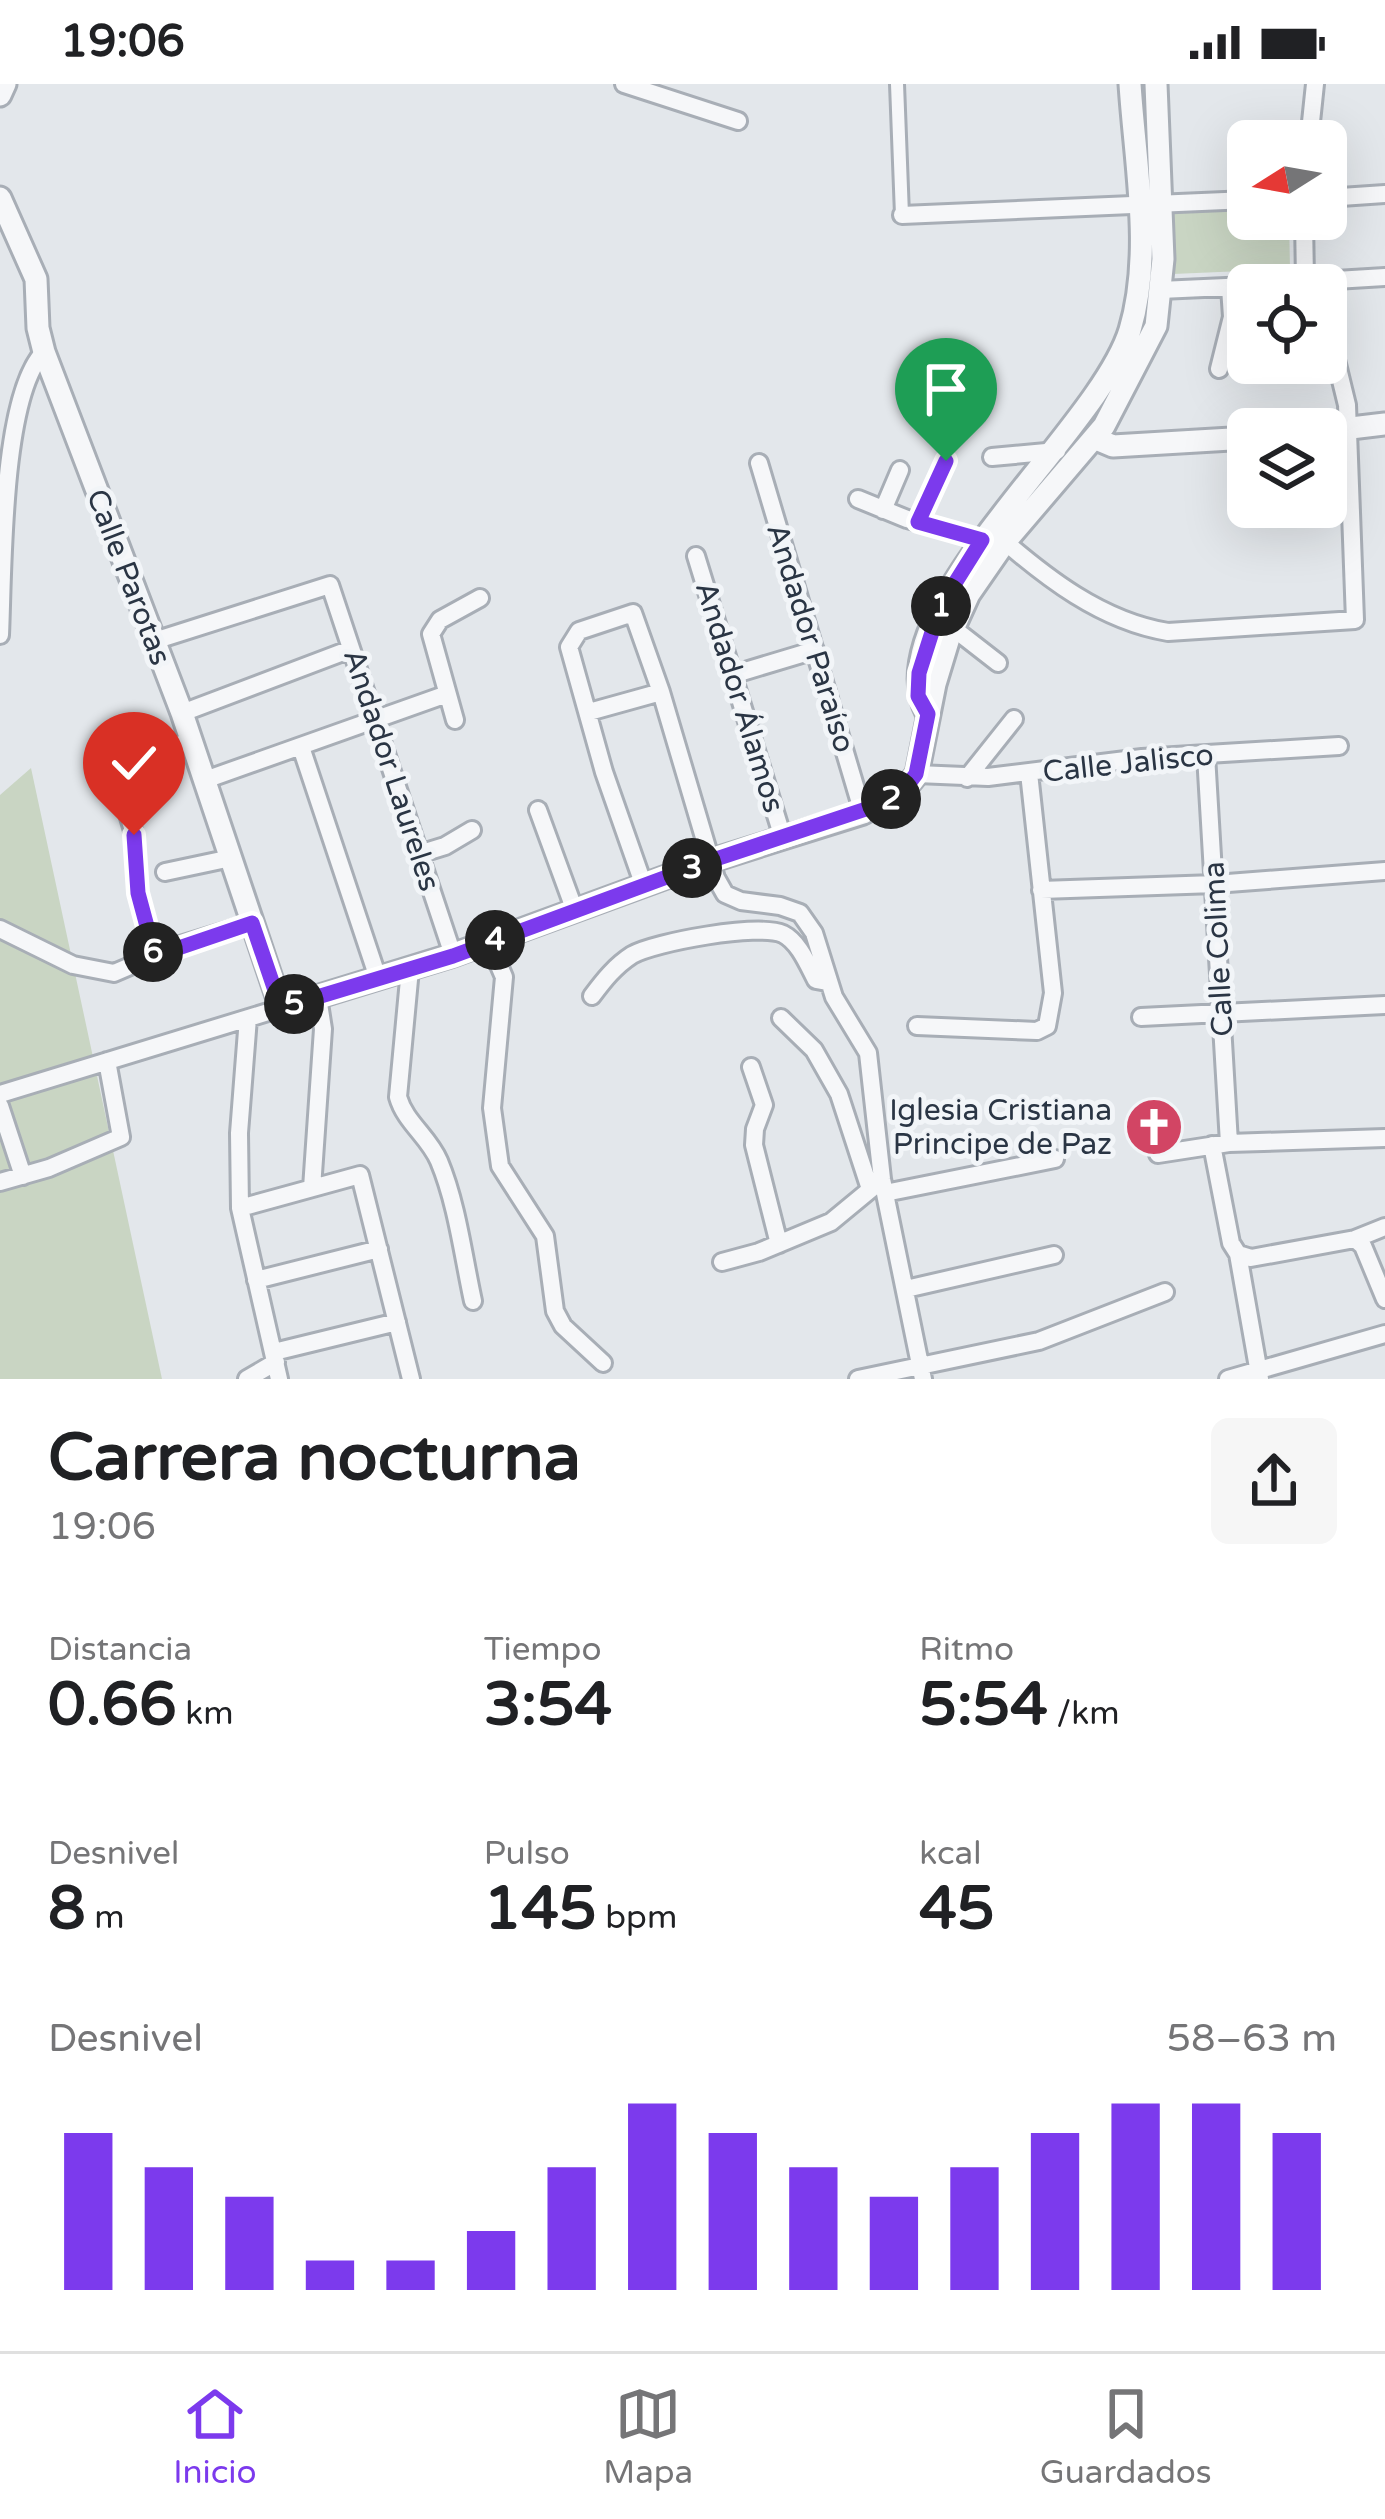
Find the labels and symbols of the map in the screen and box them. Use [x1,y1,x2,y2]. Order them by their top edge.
north arrow [1227,120,1347,240]
pin [895,338,997,461]
street label: Calle Parotas [78,484,179,670]
street label: Andador Paraíso [758,519,863,757]
pin: 1 [911,576,971,636]
street label: Andador Álamos [687,577,792,817]
street label: Andador Laureles [335,645,448,896]
pin [83,712,185,835]
street label: Calle Jalisco [1041,736,1215,791]
pin: 2 [861,769,921,829]
pin: 3 [662,838,722,898]
street label: Calle Colima [1195,860,1242,1038]
pin: 4 [465,910,525,970]
pin: 6 [123,922,183,982]
pin: 5 [264,974,324,1034]
place label: Iglesia Cristiana Principe de Paz [889,1092,1112,1163]
church icon: Iglesia Cristiana Principe de Paz [1123,1096,1185,1158]

